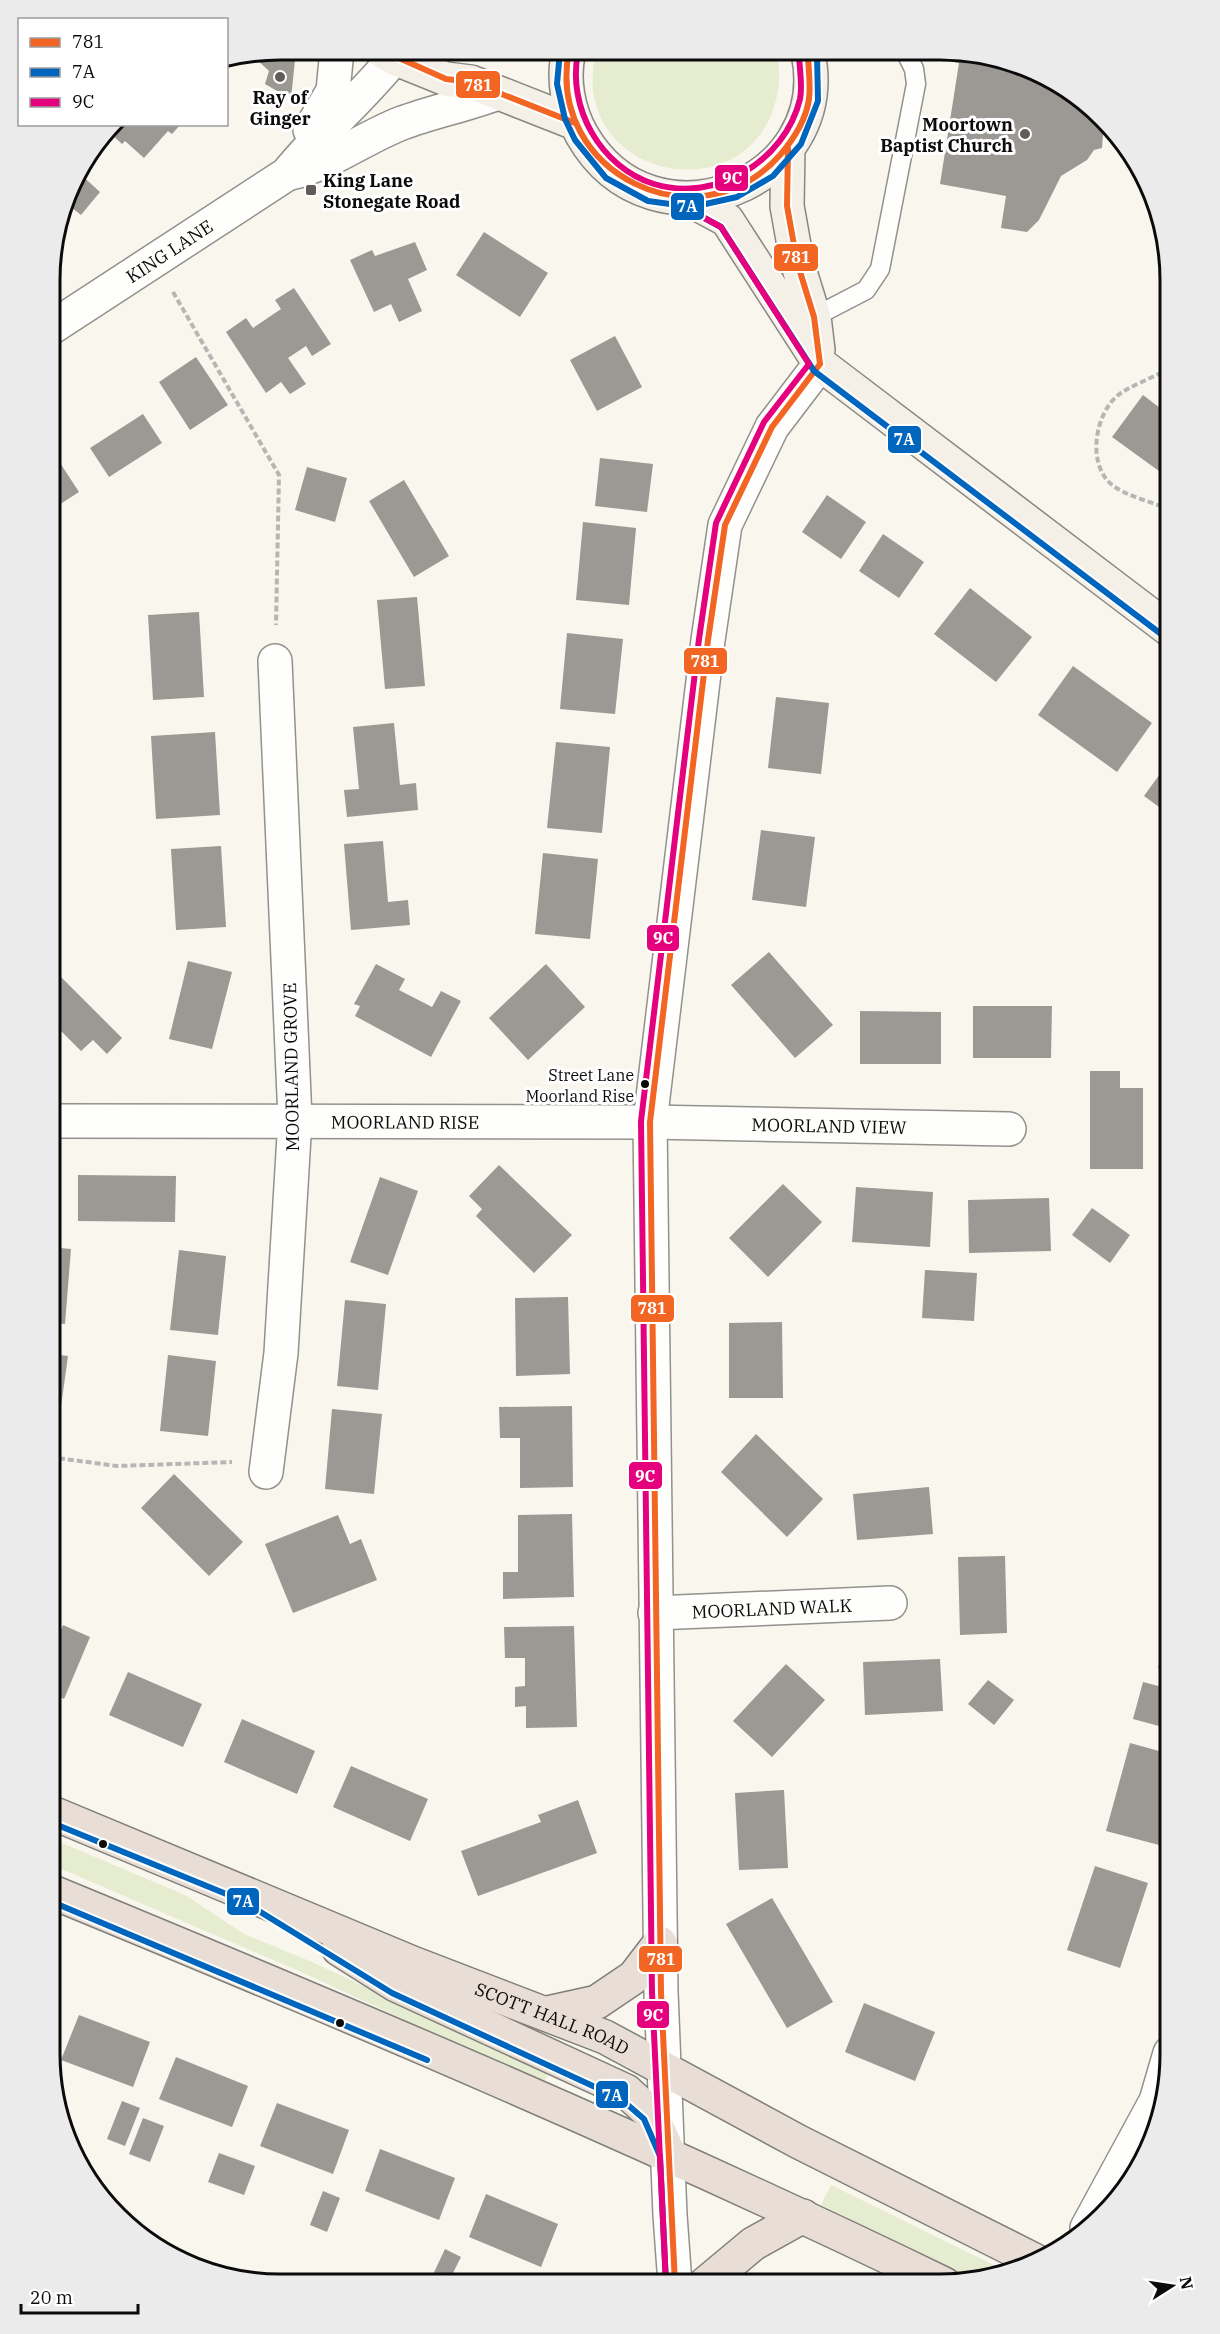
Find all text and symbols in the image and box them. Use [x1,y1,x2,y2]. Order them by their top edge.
legend [18,18,228,126]
text: 781 [72,30,104,53]
text: 7A [72,60,96,83]
marker: Ray of Ginger [273,70,287,84]
line badge: 781 [455,70,501,99]
text: 781 [464,75,492,95]
place label: Ray of Ginger [249,86,311,130]
text: 9C [72,90,94,113]
place label: Moortown Baptist Church [880,113,1013,157]
marker: Moortown Baptist Church [1018,127,1032,141]
line badge: 9C [714,164,749,192]
text: 9C [722,168,742,188]
place label: King Lane Stonegate Road [323,169,460,213]
marker: King Lane Stonegate Road [304,183,318,197]
line badge: 7A [670,192,705,221]
text: 7A [677,196,697,216]
street label: KING LANE [121,214,217,288]
line badge: 781 [773,243,819,272]
text: 781 [782,247,810,267]
line badge: 7A [887,425,922,454]
text: 7A [894,429,914,449]
line badge: 781 [683,647,728,675]
text: 781 [691,651,719,671]
line badge: 9C [646,924,680,952]
text: 9C [653,928,673,948]
street label: MOORLAND GROVE [278,982,304,1152]
place label: Street Lane Moorland Rise [525,1065,634,1106]
marker: Street Lane Moorland Rise [639,1078,651,1090]
street label: MOORLAND RISE [331,1110,479,1133]
street label: MOORLAND VIEW [751,1112,907,1139]
line badge: 781 [630,1294,675,1323]
text: 781 [638,1298,666,1318]
line badge: 9C [628,1461,663,1490]
text: 9C [635,1466,655,1486]
street label: MOORLAND WALK [691,1593,853,1623]
unlabelled marker [97,1838,109,1850]
line badge: 7A [226,1887,260,1916]
text: 7A [233,1891,253,1911]
line badge: 781 [638,1945,683,1973]
text: 781 [647,1949,675,1969]
street label: SCOTT HALL ROAD [472,1977,634,2060]
line badge: 9C [636,2000,670,2029]
text: 9C [643,2005,663,2025]
unlabelled marker [334,2017,346,2029]
line badge: 7A [595,2080,629,2109]
text: 7A [602,2085,622,2105]
north arrow [1142,2256,1202,2316]
text: N [1176,2275,1198,2291]
scale bar [21,2277,138,2315]
text: 20 m [30,2286,73,2309]

